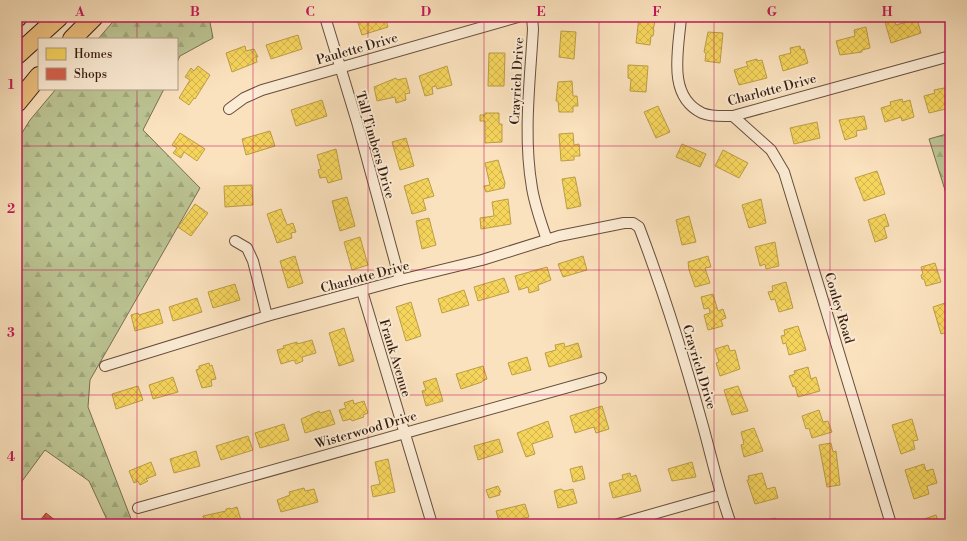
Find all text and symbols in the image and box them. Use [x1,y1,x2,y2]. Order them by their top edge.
text: A [74,4,85,20]
text: B [190,4,200,20]
text: C [305,4,315,20]
text: D [421,4,431,20]
text: E [536,4,546,20]
text: F [652,4,662,20]
text: G [767,4,778,20]
text: H [882,4,893,20]
street label: Paulette Drive [314,30,400,68]
street label: Crayrich Drive [507,36,527,125]
legend [38,38,178,90]
text: Homes [74,47,112,62]
text: Shops [74,67,107,82]
street label: Charlotte Drive [726,70,819,110]
text: 1 [8,77,15,93]
street label: Tall Timbers Drive [352,89,398,201]
text: 2 [7,201,15,217]
street label: Charlotte Drive [319,257,412,297]
street label: Conley Road [821,271,858,346]
street label: Frank Avenue [376,317,415,399]
street label: Crayrich Drive [679,323,720,412]
text: 3 [7,325,15,341]
street label: Wisterwood Drive [312,408,419,452]
text: 4 [7,449,16,465]

